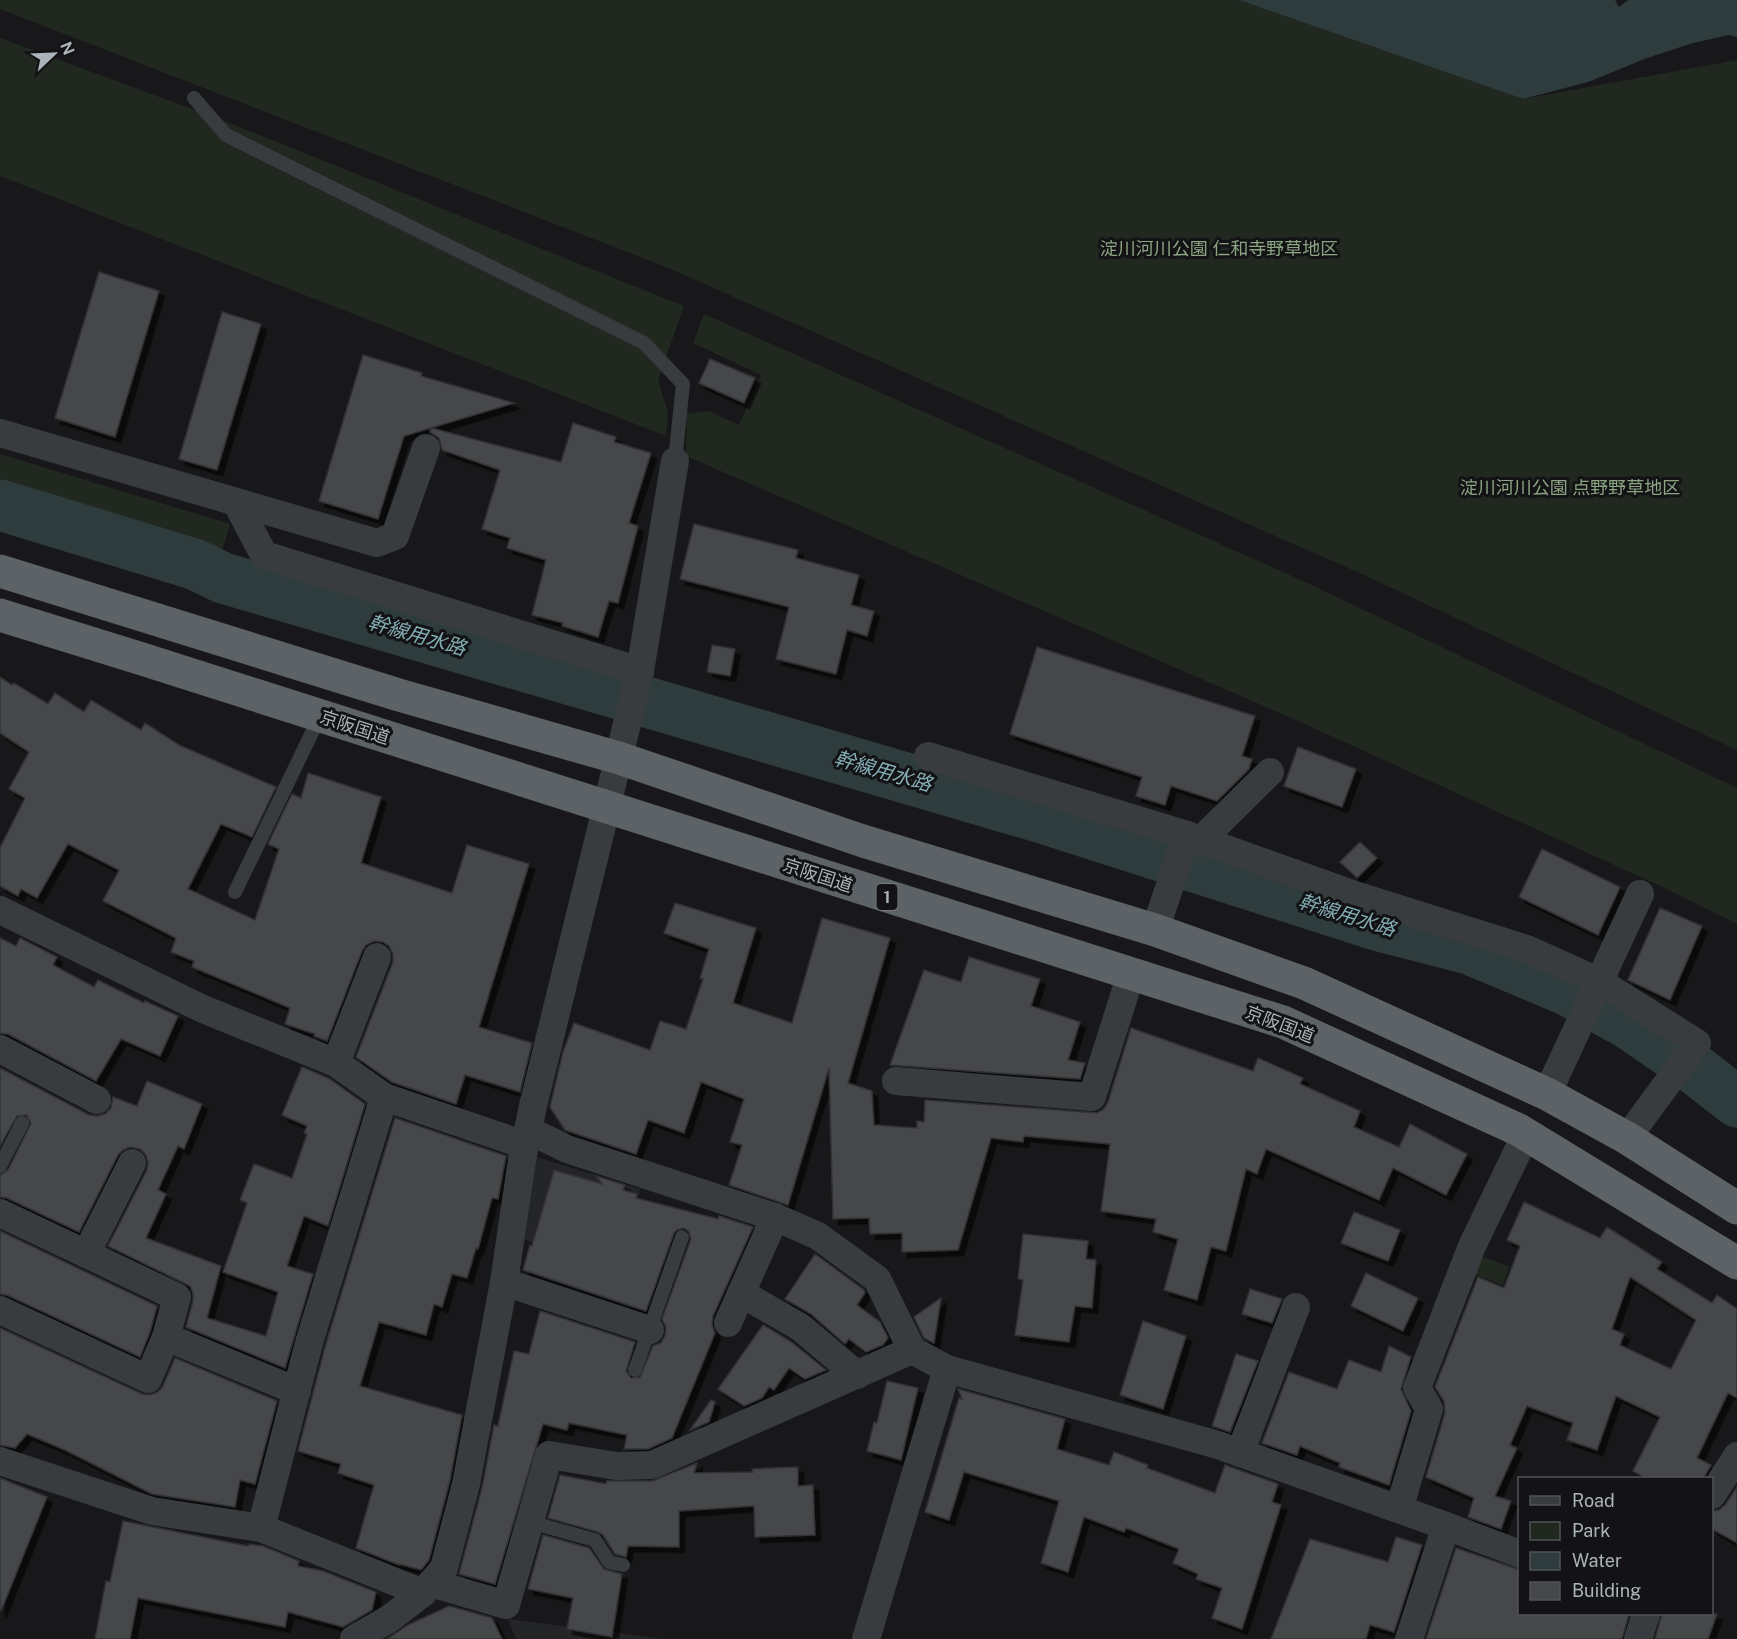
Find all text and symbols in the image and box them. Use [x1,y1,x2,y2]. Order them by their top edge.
north arrow [24,24,84,84]
text: N [56,39,79,58]
park label: 淀川河川公園 仁和寺野草地区 [1100,238,1338,259]
park label: 淀川河川公園 点野野草地区 [1460,477,1680,498]
water label: 幹線用水路 [366,610,470,661]
street label: 京阪国道 [318,706,392,748]
water label: 幹線用水路 [832,746,936,797]
street label: 京阪国道 [781,854,855,896]
road number: 1 [876,884,898,910]
water label: 幹線用水路 [1296,889,1400,942]
street label: 京阪国道 [1243,1001,1317,1047]
legend [1518,1477,1713,1615]
text: Road [1572,1490,1615,1511]
text: Park [1572,1520,1610,1541]
text: Water [1572,1550,1622,1571]
text: Building [1572,1580,1641,1601]

